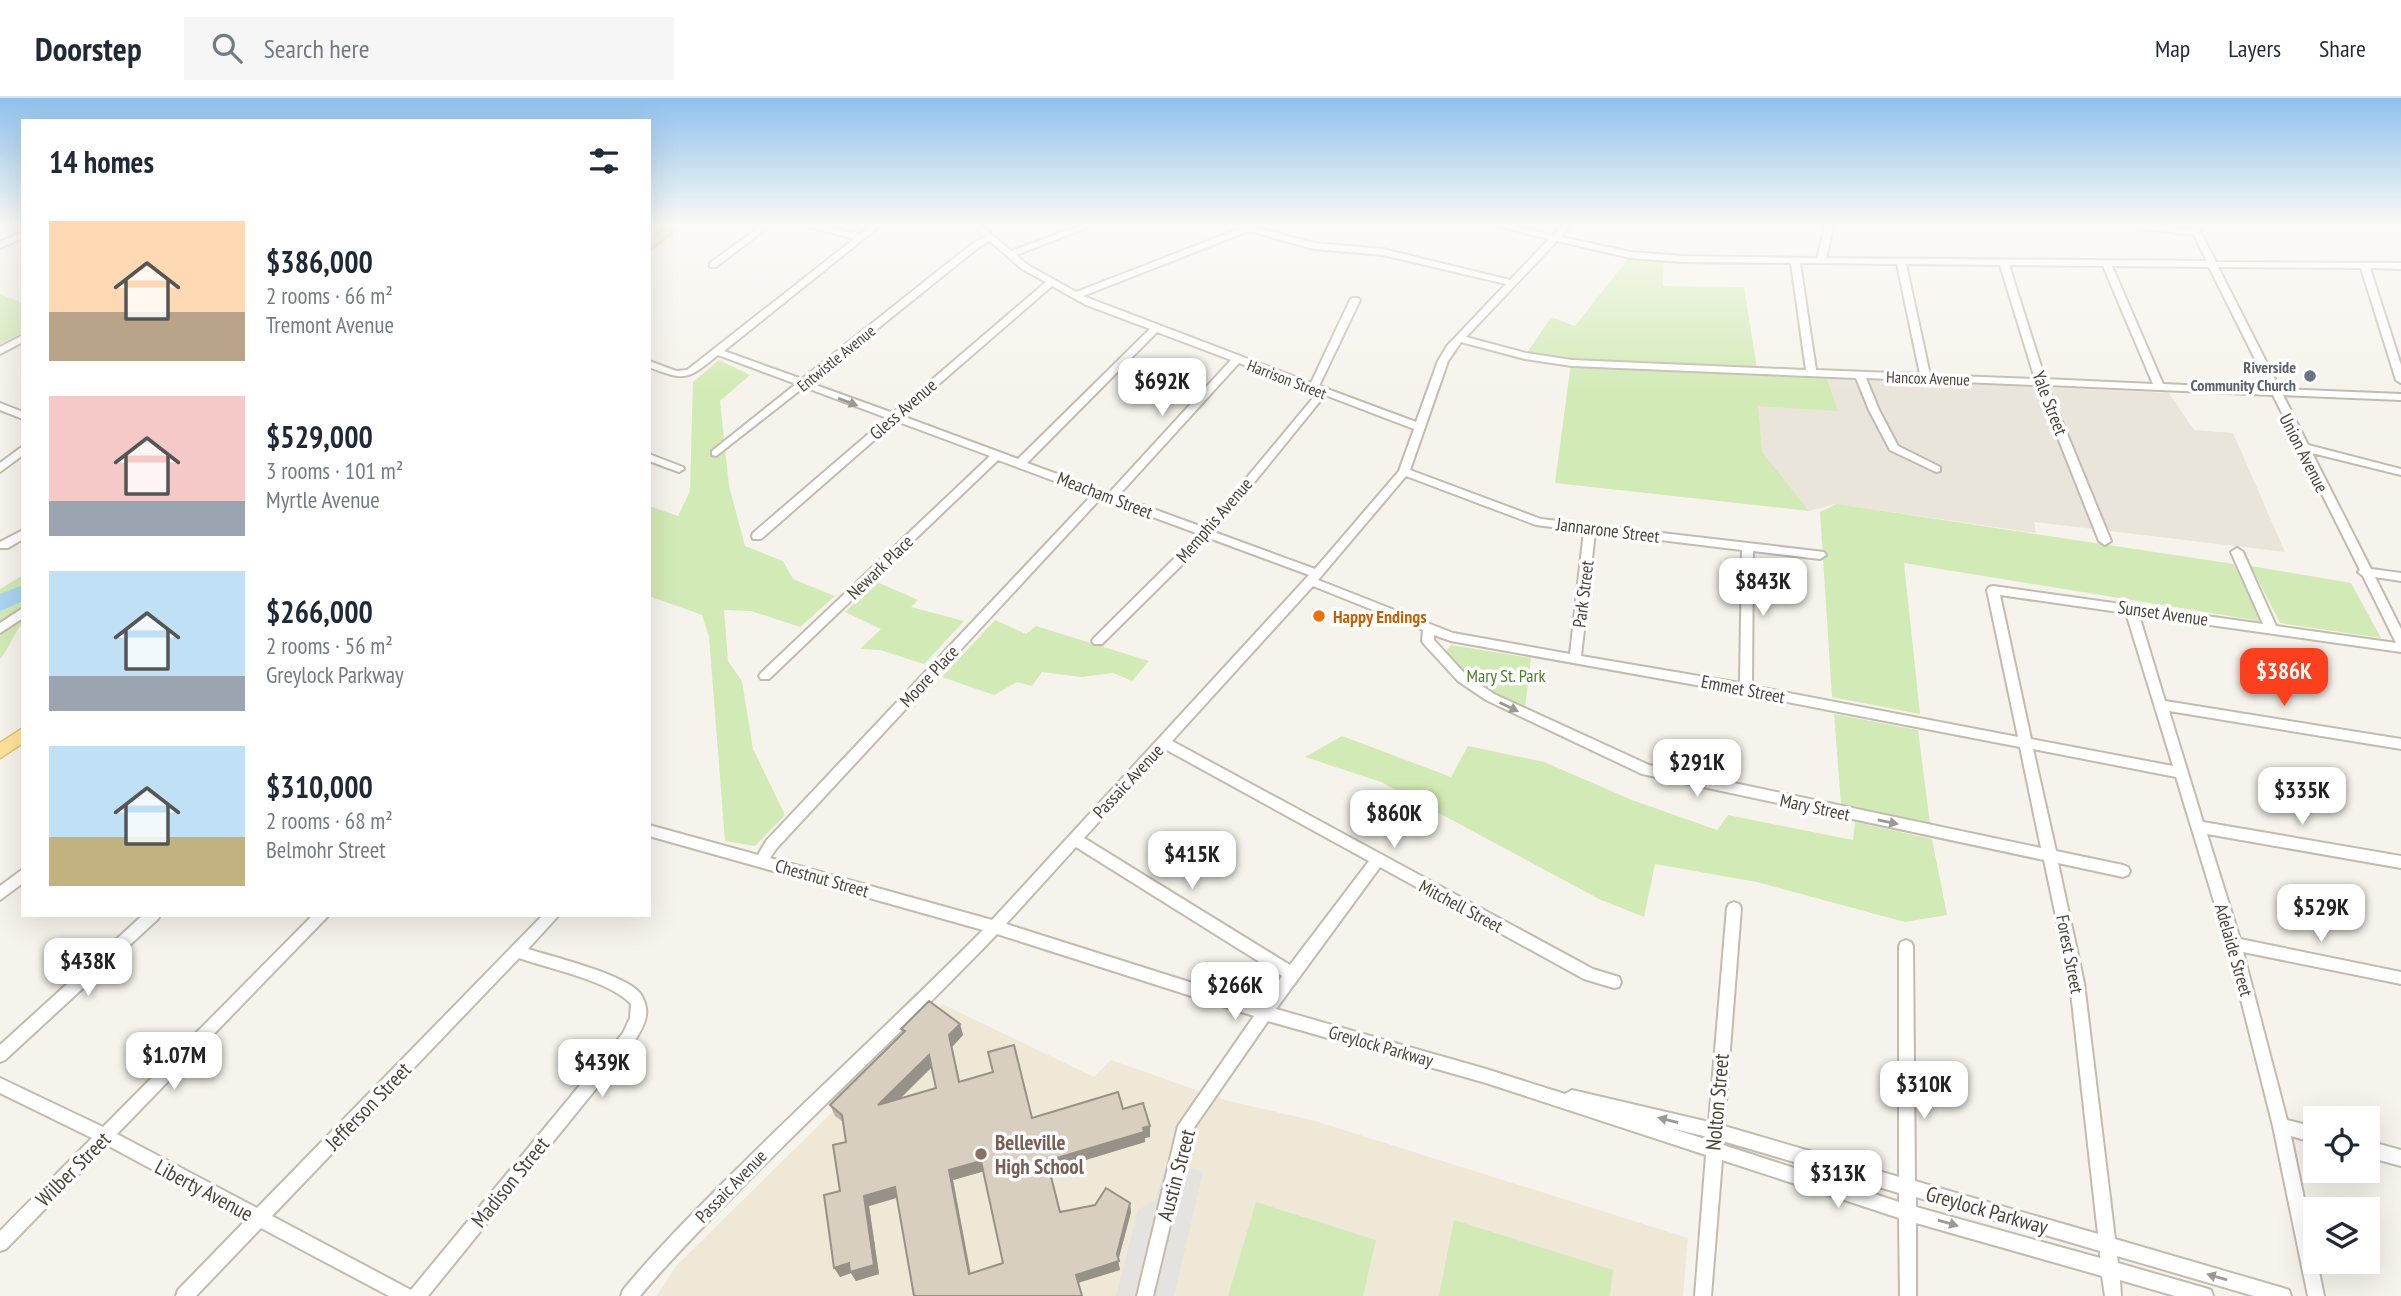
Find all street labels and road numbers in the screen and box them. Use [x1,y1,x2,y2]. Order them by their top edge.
street label: Entwistle Avenue [793,320,879,396]
street label: Harrison Street [1245,355,1330,403]
street label: Hancox Avenue [1886,367,1970,389]
street label: Yale Street [2027,368,2073,438]
street label: Gless Avenue [865,374,941,444]
street label: Union Avenue [2274,410,2334,496]
street label: Meacham Street [1054,466,1156,524]
street label: Memphis Avenue [1171,473,1257,567]
street label: Jannarone Street [1554,512,1661,548]
street label: Newark Place [842,530,918,604]
street label: Park Street [1567,559,1599,629]
street label: Sunset Avenue [2116,595,2210,631]
street label: Moore Place [895,640,963,712]
street label: Emmet Street [1699,670,1787,708]
street label: Passaic Avenue [1088,739,1168,823]
street label: Mary Street [1778,788,1852,826]
street label: Chestnut Street [773,854,872,902]
street label: Mitchell Street [1415,874,1507,938]
street label: Adelaide Street [2210,901,2258,999]
street label: Forest Street [2051,913,2089,995]
street label: Greylock Parkway [1326,1020,1436,1072]
street label: Nolton Street [1699,1052,1735,1152]
street label: Jefferson Street [319,1056,417,1156]
street label: Wilber Street [30,1126,116,1212]
street label: Austin Street [1151,1126,1201,1224]
street label: Madison Street [465,1131,555,1233]
street label: Passaic Avenue [690,1145,772,1227]
street label: Liberty Avenue [150,1153,258,1227]
street label: Greylock Parkway [1923,1180,2051,1240]

